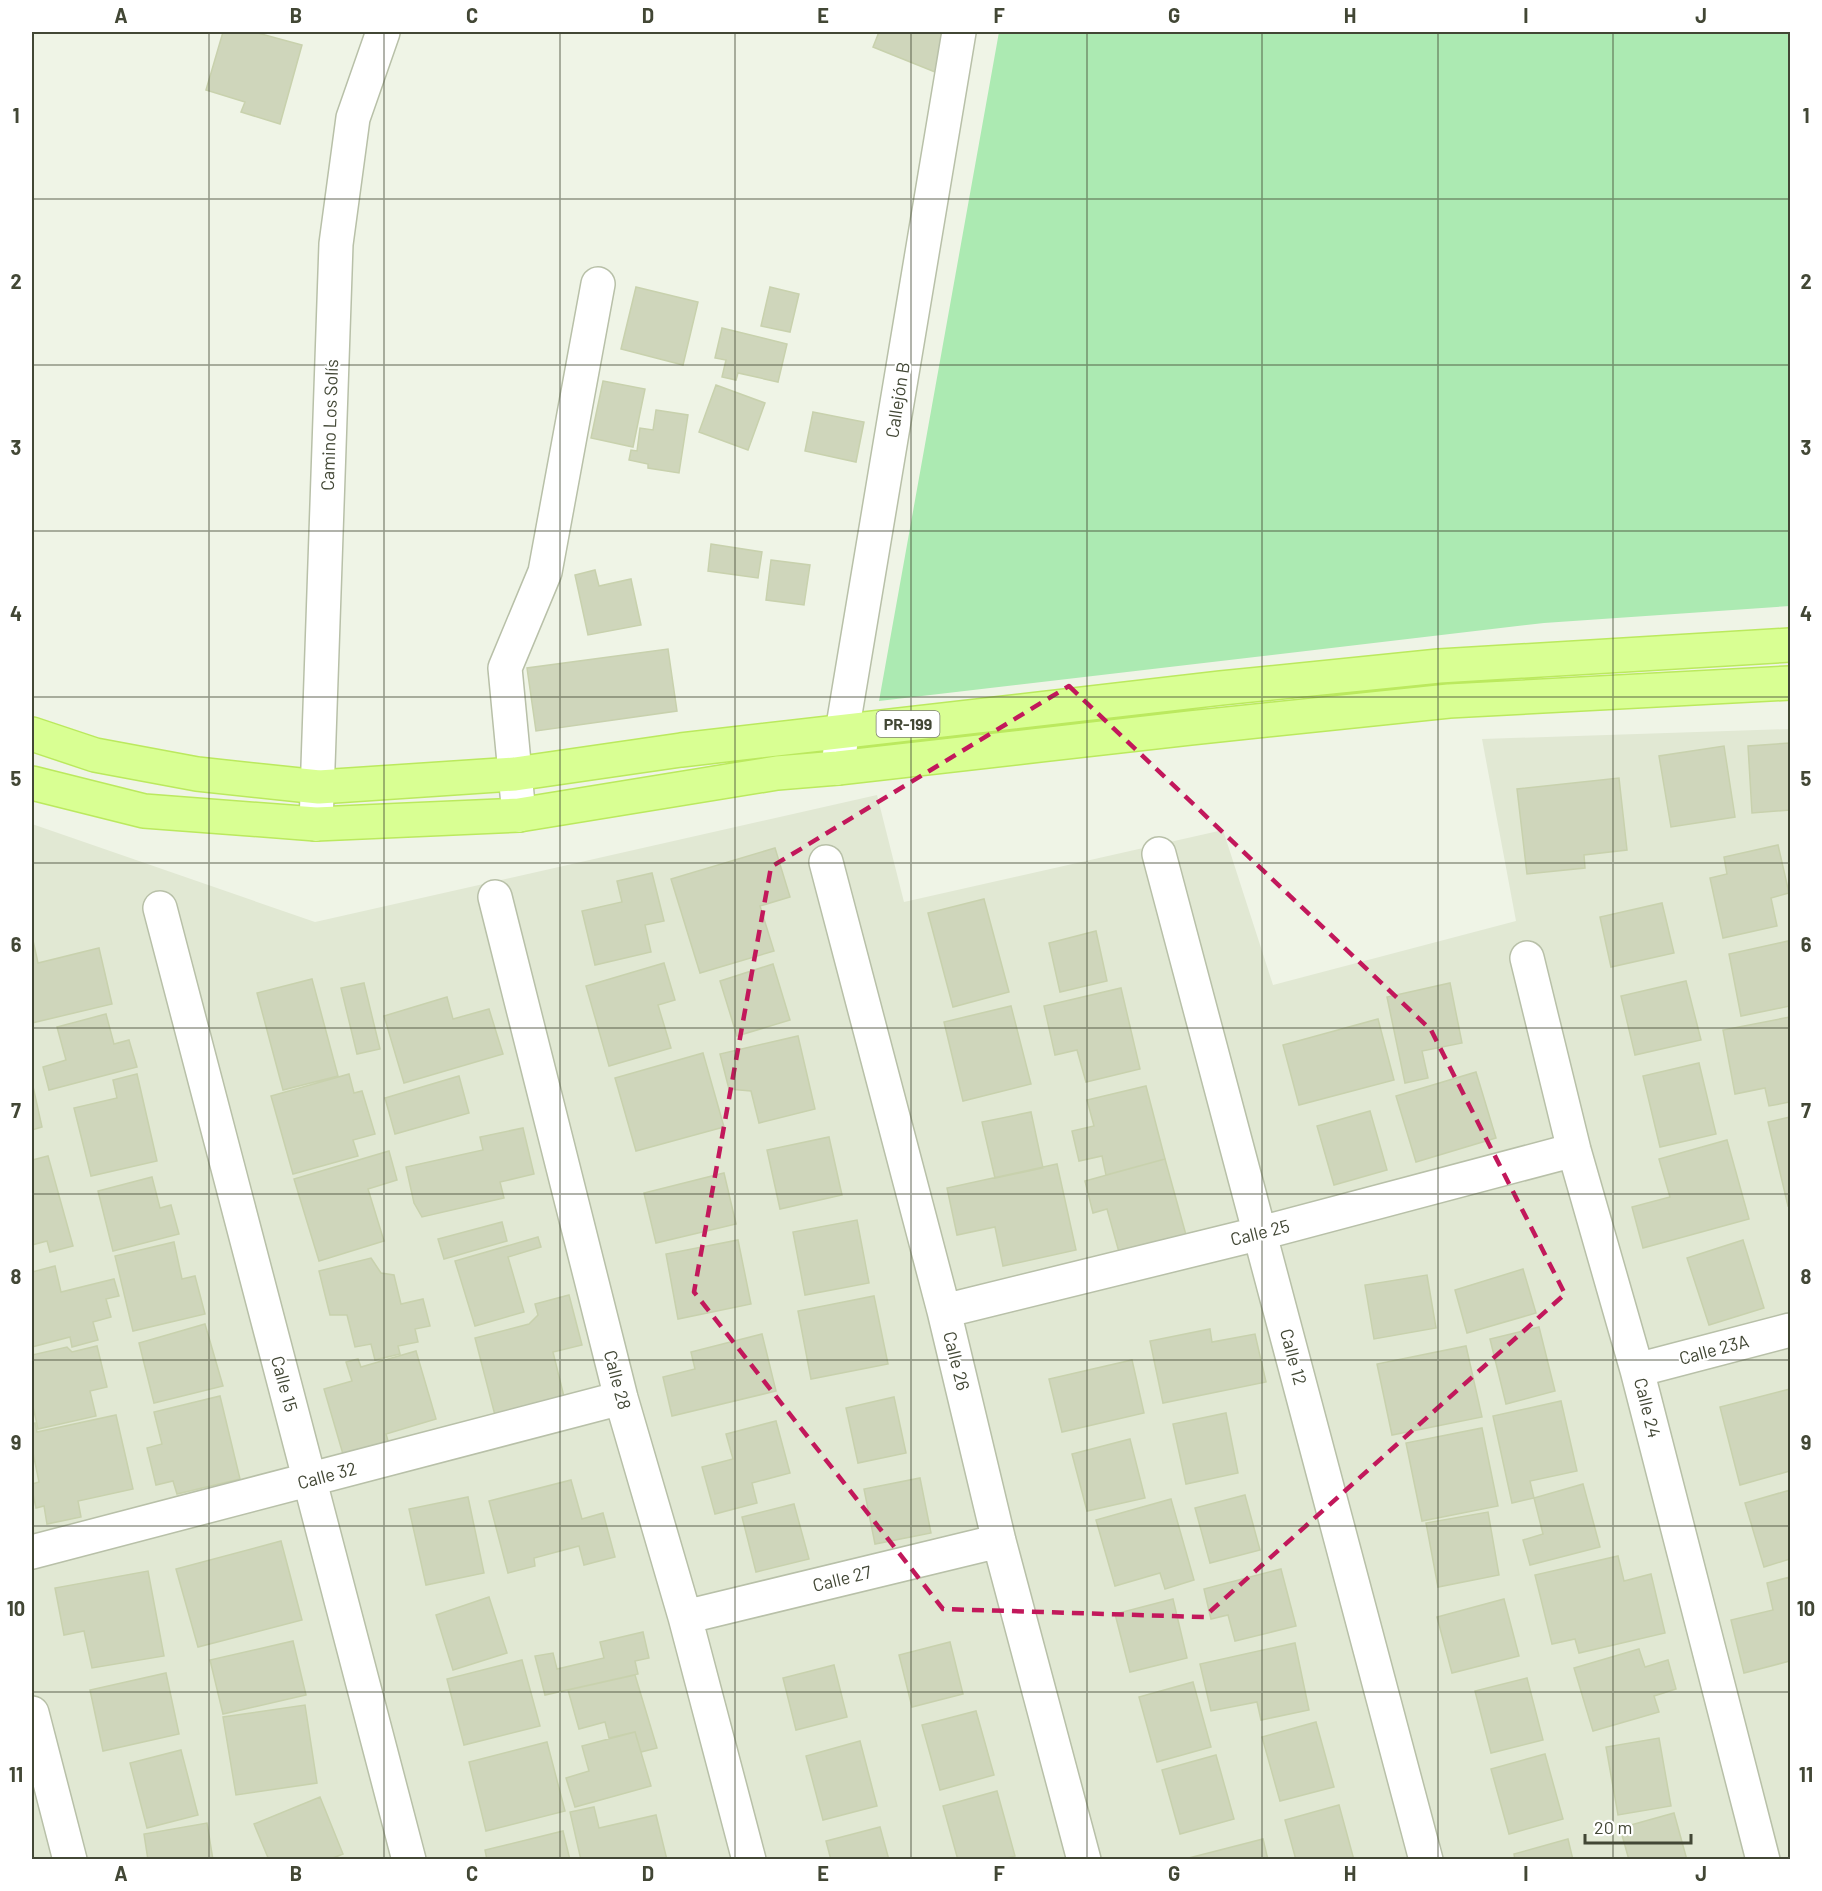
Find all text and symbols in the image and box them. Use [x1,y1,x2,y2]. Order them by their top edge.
text: A [114,3,128,27]
text: B [290,3,302,27]
text: C [466,3,478,27]
text: D [642,3,654,27]
text: E [817,3,829,27]
text: F [993,3,1005,27]
text: G [1168,3,1180,27]
text: H [1344,3,1356,27]
text: I [1523,3,1529,27]
text: J [1695,3,1707,27]
text: 1 [12,103,20,127]
text: 1 [1802,103,1810,127]
text: 2 [10,269,22,293]
text: 2 [1800,269,1812,293]
street label: Camino Los Solís [316,359,342,491]
street label: Callejón B [880,360,914,439]
text: 3 [11,435,21,459]
text: 3 [1801,435,1811,459]
text: 4 [10,601,22,625]
text: 4 [1800,601,1812,625]
road number: PR-199 [876,711,940,737]
text: 5 [11,766,22,790]
text: 5 [1801,766,1812,790]
text: 6 [11,932,22,956]
text: 6 [1801,932,1812,956]
text: 7 [11,1098,21,1122]
text: 7 [1801,1098,1811,1122]
street label: Calle 25 [1228,1214,1292,1250]
text: 8 [11,1264,22,1288]
text: 8 [1801,1264,1812,1288]
street label: Calle 12 [1276,1326,1312,1387]
street label: Calle 26 [939,1329,975,1393]
street label: Calle 23A [1676,1329,1751,1369]
street label: Calle 28 [600,1348,636,1412]
street label: Calle 15 [267,1353,303,1414]
street label: Calle 24 [1630,1375,1666,1440]
text: 9 [11,1430,21,1454]
text: 9 [1801,1430,1811,1454]
street label: Calle 32 [295,1457,359,1493]
street label: Calle 27 [810,1560,874,1596]
text: 10 [7,1596,25,1620]
text: 10 [1797,1596,1815,1620]
text: 11 [9,1762,23,1786]
text: 11 [1799,1762,1813,1786]
scale bar [1585,1807,1692,1845]
text: 20 m [1594,1816,1632,1838]
text: A [114,1861,128,1885]
text: B [290,1861,302,1885]
text: C [466,1861,478,1885]
text: D [642,1861,654,1885]
text: E [817,1861,829,1885]
text: F [993,1861,1005,1885]
text: G [1168,1861,1180,1885]
text: H [1344,1861,1356,1885]
text: I [1523,1861,1529,1885]
text: J [1695,1861,1707,1885]

